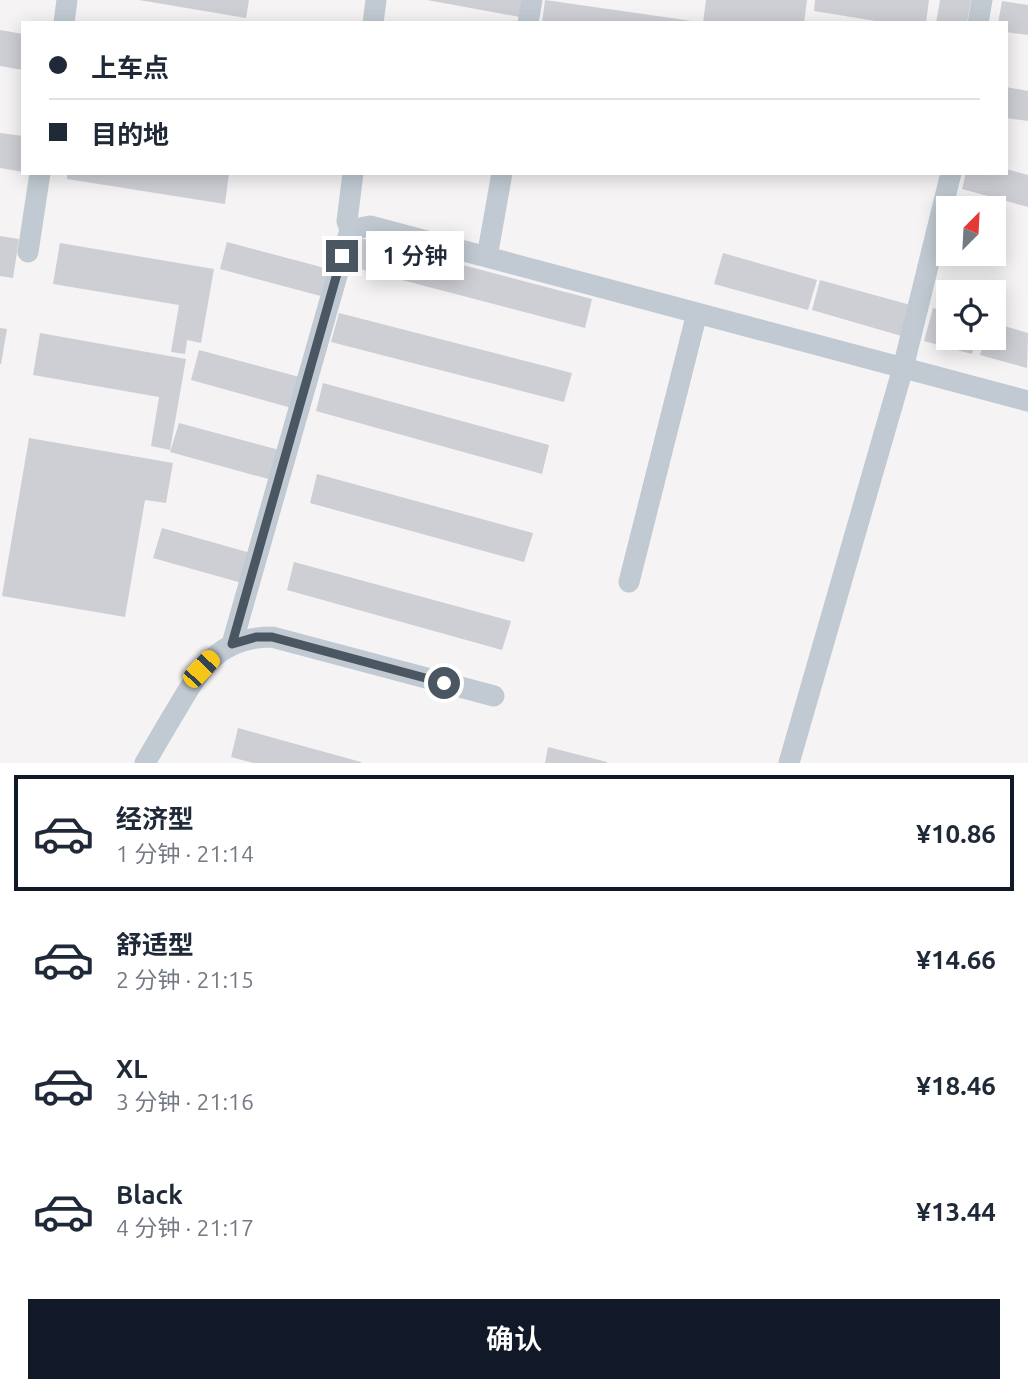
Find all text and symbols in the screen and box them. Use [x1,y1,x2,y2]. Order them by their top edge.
text: 上车点 [91,53,169,82]
text: 目的地 [91,120,169,149]
north arrow [936,196,1006,266]
map controls [936,196,1006,350]
callout: 1 分钟 [366,232,464,280]
route end [326,240,358,272]
text: 1 分钟 [383,243,447,268]
button: locate [936,280,1006,350]
car [179,646,224,692]
route start [428,667,460,699]
icon: car [32,802,95,865]
text: 经济型 [116,804,194,833]
text: ¥10.86 [916,819,996,848]
text: 1 分钟 · 21:14 [116,841,254,866]
icon: car [32,928,95,991]
text: 舒适型 [116,930,194,959]
text: ¥14.66 [916,945,996,974]
text: 2 分钟 · 21:15 [116,967,254,992]
icon: car [32,1054,95,1117]
text: XL [116,1054,147,1083]
text: ¥18.46 [916,1071,996,1100]
text: 3 分钟 · 21:16 [116,1089,254,1114]
icon: car [32,1180,95,1243]
text: Black [116,1180,183,1209]
text: ¥13.44 [916,1197,996,1226]
text: 4 分钟 · 21:17 [116,1215,254,1240]
button: 确认 [28,1299,1000,1379]

